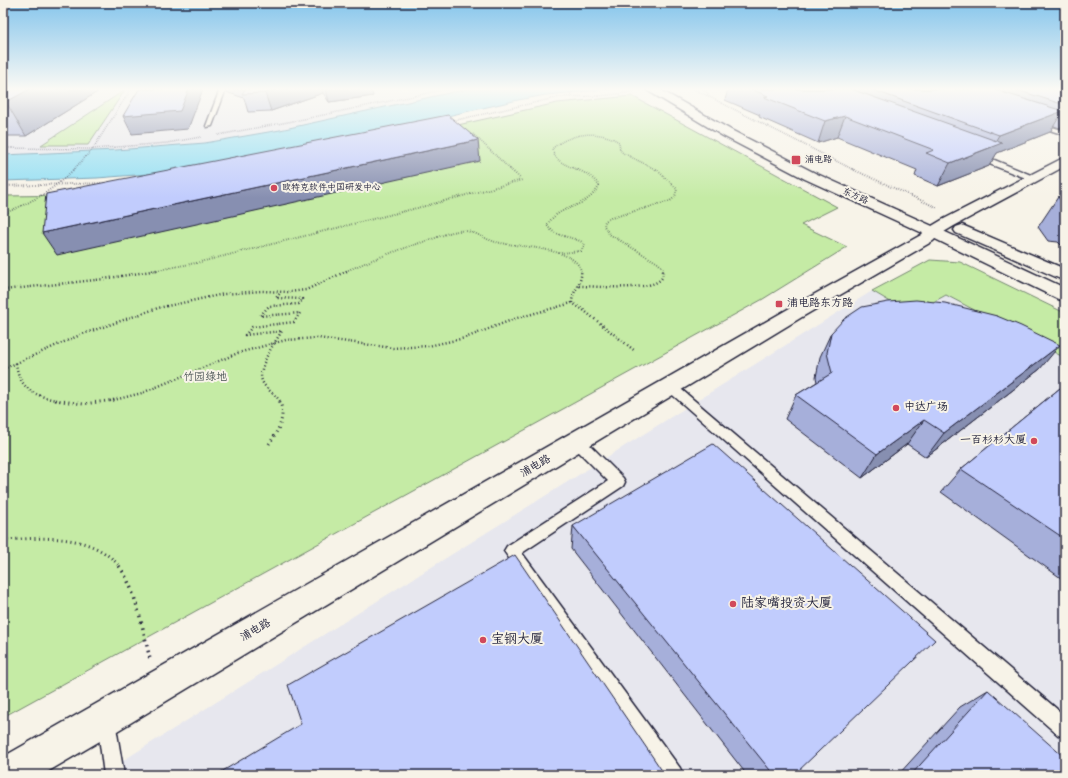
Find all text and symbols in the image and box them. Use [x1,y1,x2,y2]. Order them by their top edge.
marker: 浦电路 [790,154,802,166]
place label: 浦电路 [805,154,832,166]
place label: 欧特克软件中国研发中心 [282,182,381,194]
marker: 欧特克软件中国研发中心 [269,183,279,193]
street label: 东方路 [840,186,870,208]
place label: 浦电路东方路 [787,297,853,310]
marker: 浦电路东方路 [774,299,784,309]
park label: 竹园绿地 [183,371,227,384]
place label: 中达广场 [904,401,948,414]
marker: 中达广场 [891,403,901,413]
place label: 一百杉杉大厦 [960,434,1026,447]
marker: 一百杉杉大厦 [1029,436,1039,446]
street label: 浦电路 [518,453,553,480]
place label: 陆家嘴投资大厦 [741,595,832,612]
marker: 陆家嘴投资大厦 [728,599,738,609]
street label: 浦电路 [238,617,273,644]
place label: 宝钢大厦 [491,632,543,648]
marker: 宝钢大厦 [478,635,488,645]

